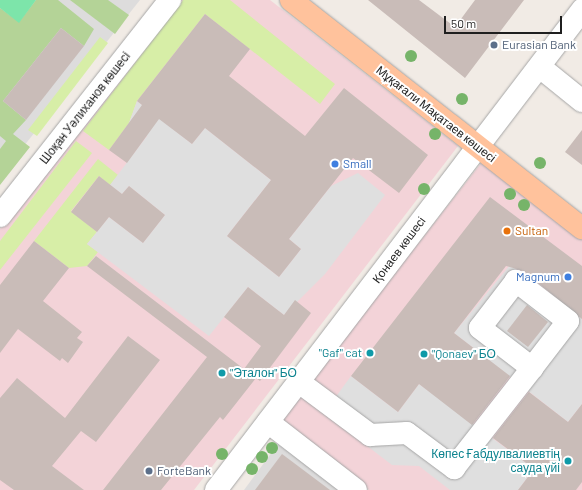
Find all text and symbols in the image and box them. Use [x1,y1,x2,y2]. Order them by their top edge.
scale bar [446,8,564,34]
text: 50 m [451,16,476,30]
place label: Eurasian Bank [502,38,576,52]
marker: Eurasian Bank [489,40,499,50]
street label: Шоқан Уәлиханов көшесі [37,49,133,167]
street label: Мұқағали Мақатаев көшесі [373,63,499,165]
place label: Small [343,157,372,171]
marker: Small [330,159,340,169]
street label: Қонаев көшесі [369,214,429,286]
place label: Sultan [515,224,548,238]
marker: Sultan [502,226,512,236]
place label: Magnum [516,270,560,284]
marker: Magnum [563,272,573,282]
place label: "Gaf" cat [319,346,362,360]
place label: "Qonaev" БО [432,347,496,361]
marker: "Gaf" cat [365,348,375,358]
marker: "Qonaev" БО [419,349,429,359]
place label: "Эталон" БО [230,366,297,380]
marker: "Эталон" БО [217,368,227,378]
place label: Көпес Ғабдулвалиевтің сауда үйі [431,447,560,475]
marker: Көпес Ғабдулвалиевтің сауда үйі [563,456,573,466]
place label: ForteBank [157,464,211,478]
marker: ForteBank [144,466,154,476]

